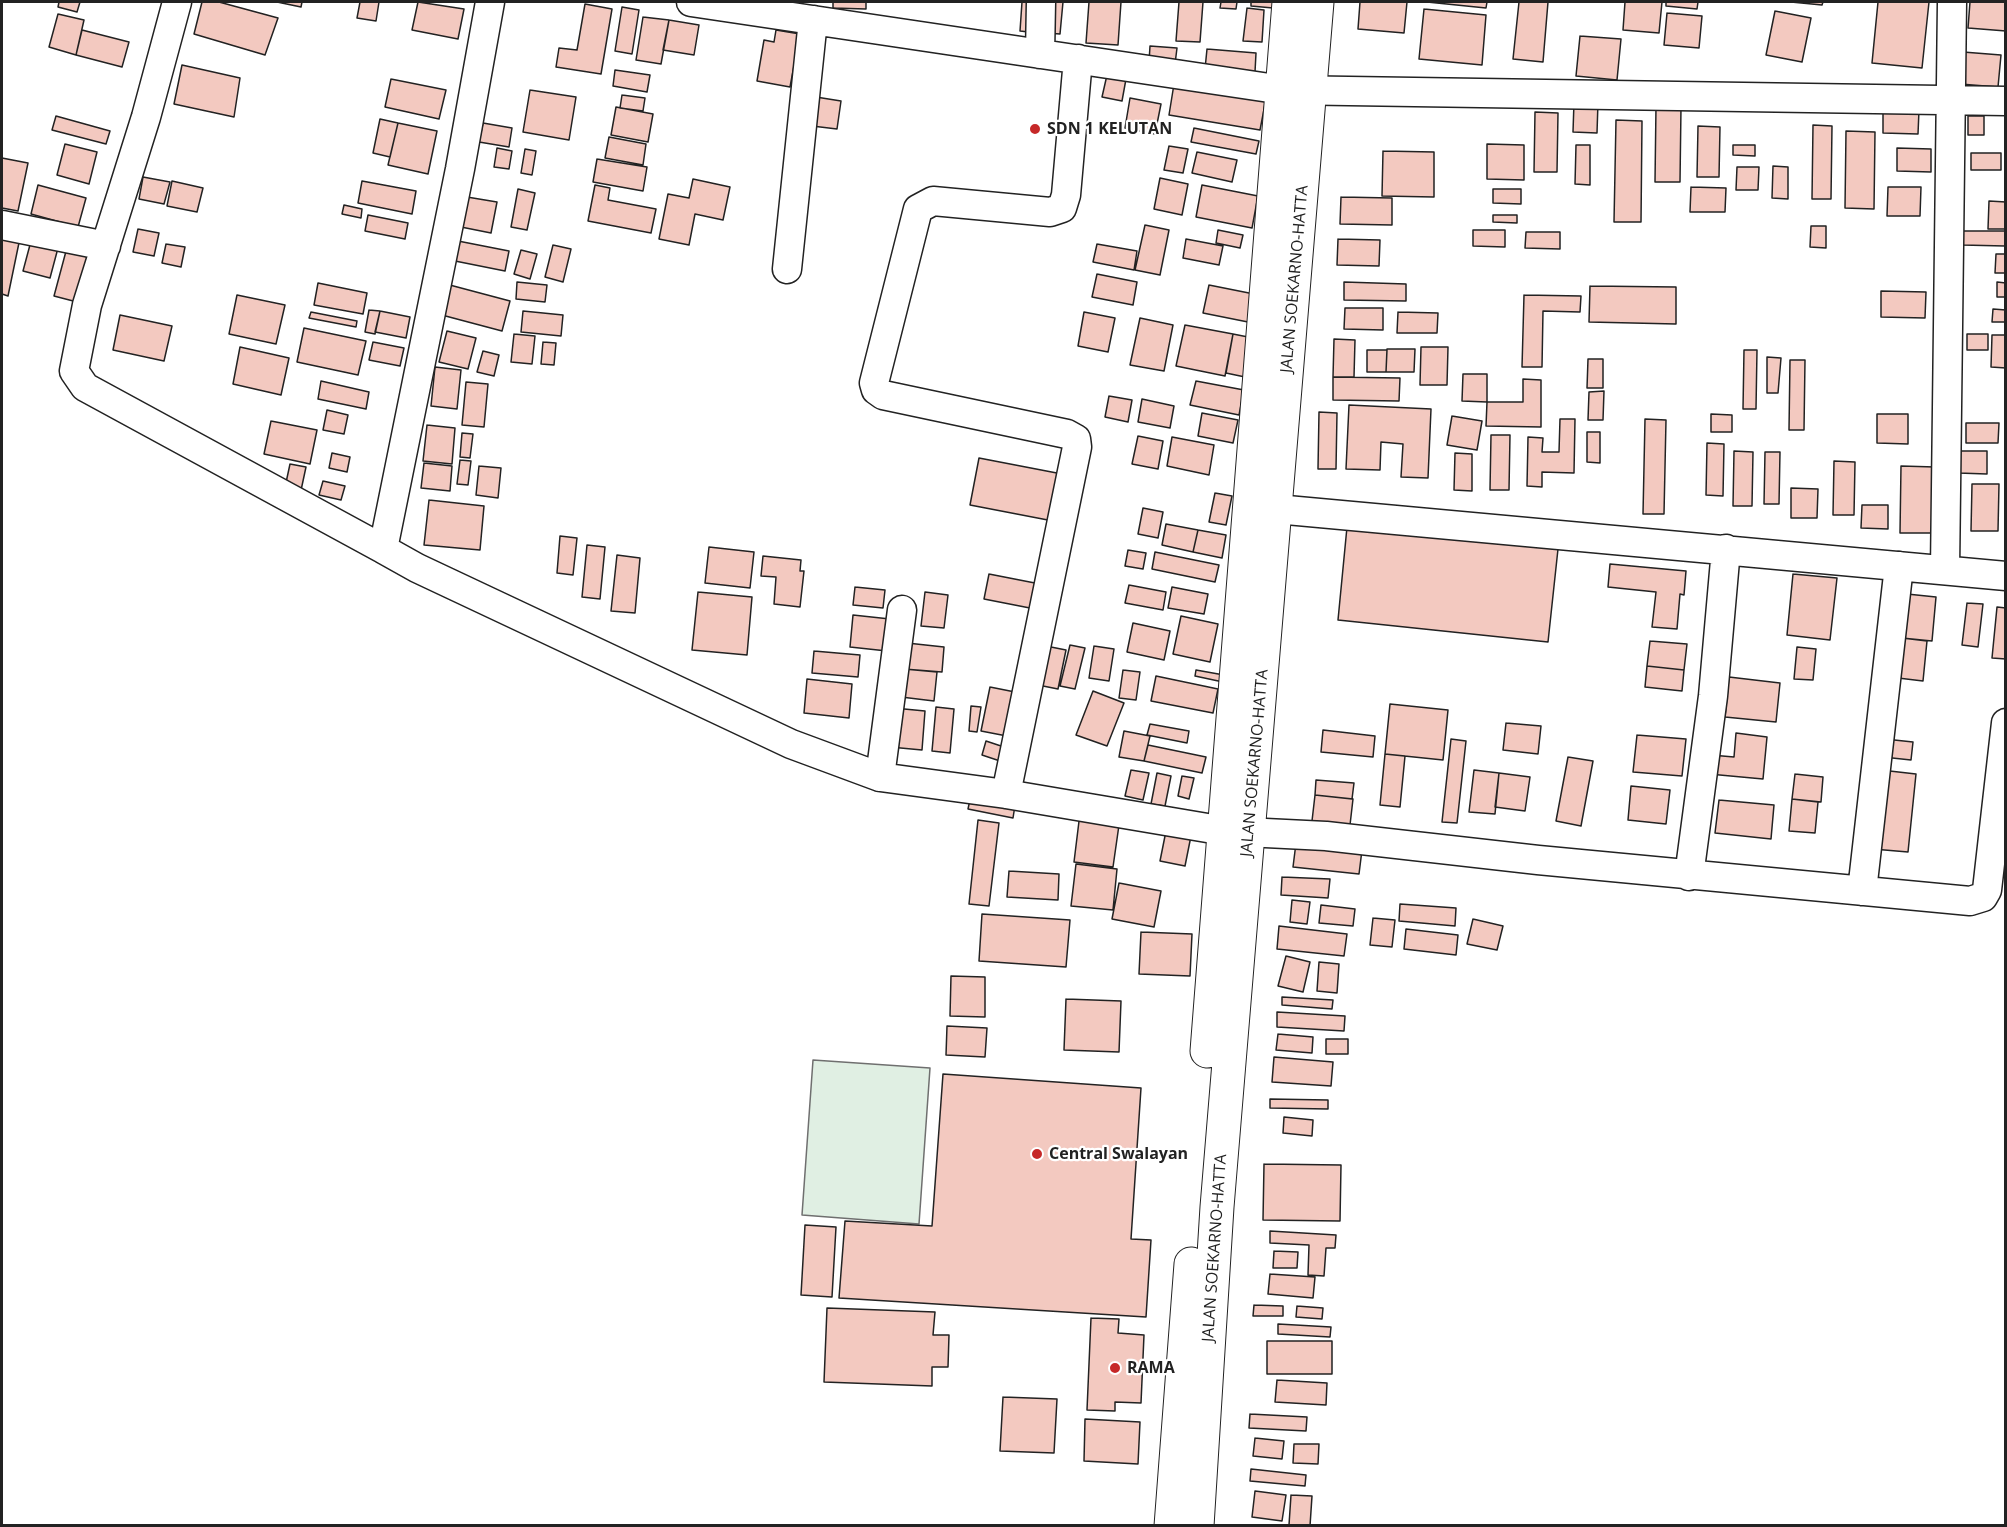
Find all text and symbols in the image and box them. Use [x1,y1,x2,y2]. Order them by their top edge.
place label: SDN 1 KELUTAN [1047,119,1172,139]
marker: SDN 1 KELUTAN [1028,122,1042,136]
street label: JALAN SOEKARNO-HATTA [1277,184,1313,374]
street label: JALAN SOEKARNO-HATTA [1237,668,1273,858]
place label: Central Swalayan [1049,1144,1188,1164]
marker: Central Swalayan [1030,1147,1044,1161]
street label: JALAN SOEKARNO-HATTA [1199,1153,1231,1343]
place label: RAMA [1127,1358,1175,1378]
marker: RAMA [1108,1361,1122,1375]

